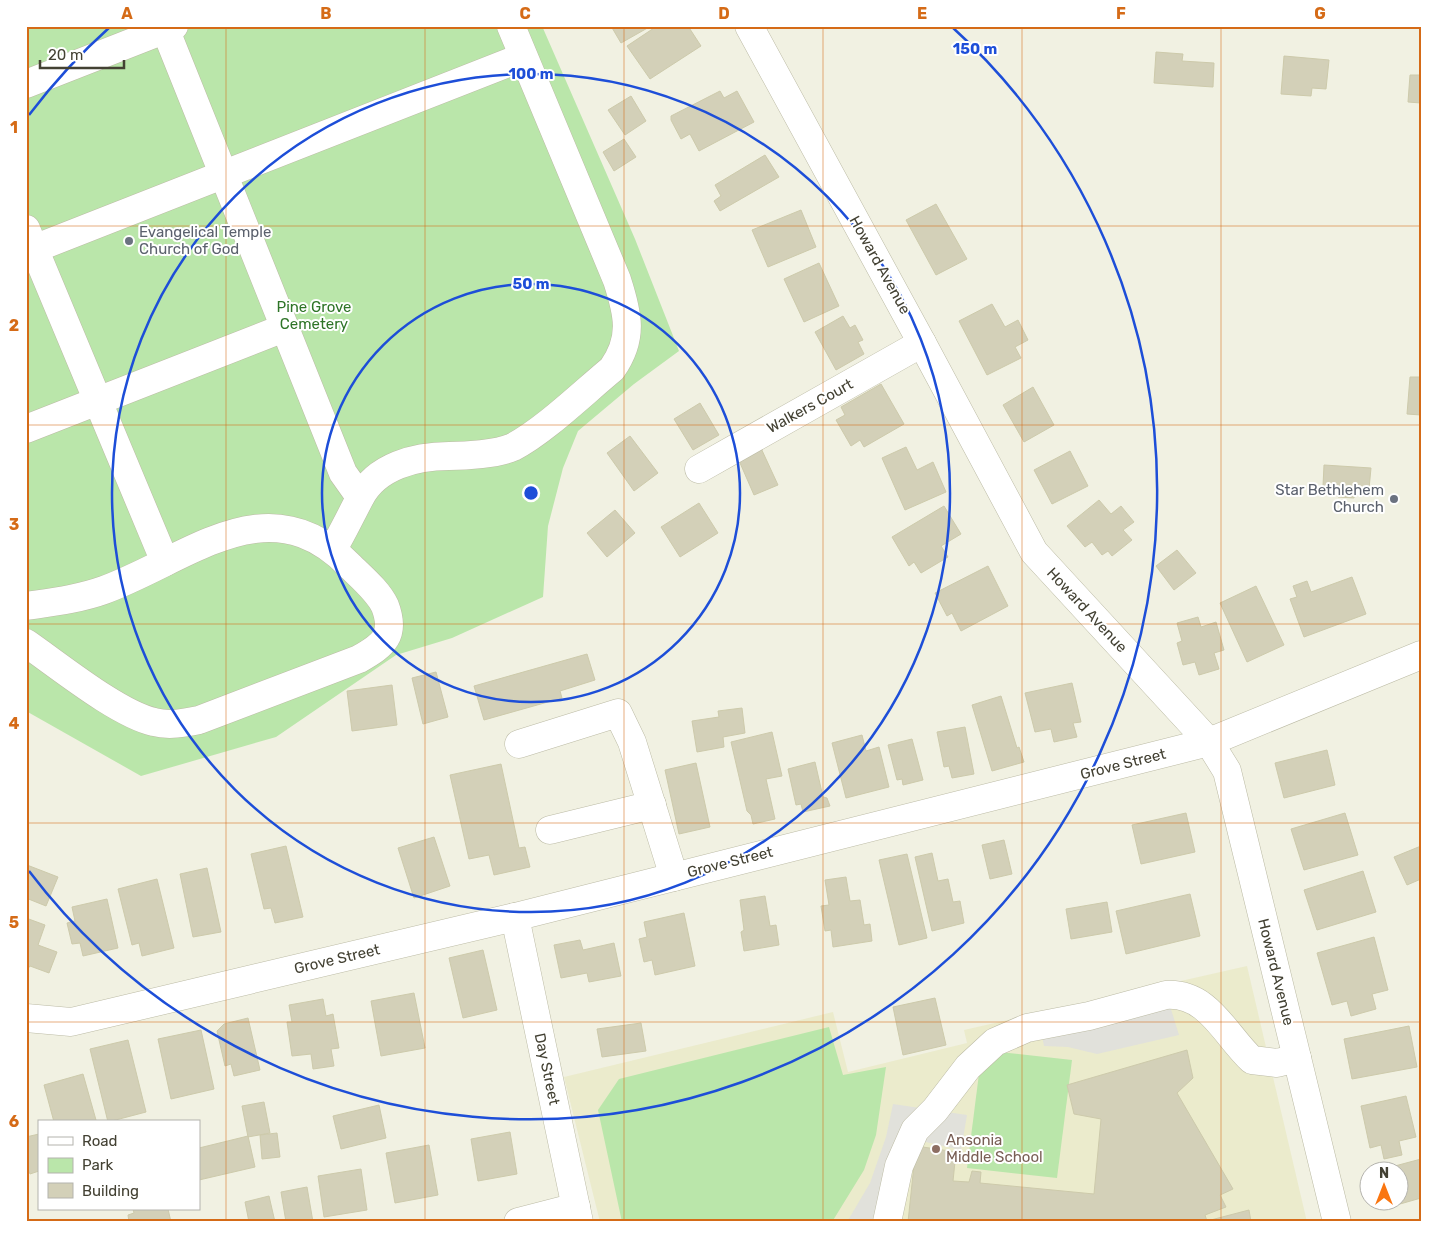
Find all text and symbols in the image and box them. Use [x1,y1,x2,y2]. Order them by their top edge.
text: A [121,4,133,23]
text: B [320,4,332,23]
text: C [519,4,531,23]
text: D [718,4,730,23]
text: E [917,4,927,23]
text: F [1116,4,1126,23]
text: G [1314,4,1326,23]
scale bar [40,38,124,70]
text: 150 m [953,40,997,58]
text: 20 m [48,46,83,64]
text: 100 m [509,65,553,83]
text: 1 [10,118,18,137]
street label: Howard Avenue [846,213,914,317]
place label: Evangelical Temple Church of God [139,223,271,258]
marker: Evangelical Temple Church of God [123,235,135,247]
text: 50 m [513,275,549,293]
park label: Pine Grove Cemetery [277,298,351,333]
text: 2 [9,316,19,335]
street label: Walkers Court [764,375,856,437]
place label: Star Bethlehem Church [1275,481,1384,516]
centre of rings [522,484,540,502]
marker: Star Bethlehem Church [1388,493,1400,505]
text: 3 [9,515,19,534]
street label: Howard Avenue [1043,564,1131,656]
text: 4 [9,714,20,733]
street label: Grove Street [1078,745,1168,783]
street label: Grove Street [685,843,775,881]
text: 5 [9,913,19,932]
street label: Howard Avenue [1254,917,1298,1027]
street label: Grove Street [292,940,382,978]
street label: Day Street [531,1031,563,1107]
text: 6 [9,1112,19,1131]
legend [38,1120,200,1210]
place label: Ansonia Middle School [946,1131,1043,1166]
text: Road [82,1132,118,1150]
marker: Ansonia Middle School [930,1143,942,1155]
text: Park [82,1156,113,1174]
north arrow [1360,1160,1410,1210]
text: N [1379,1165,1389,1182]
text: Building [82,1182,139,1200]

